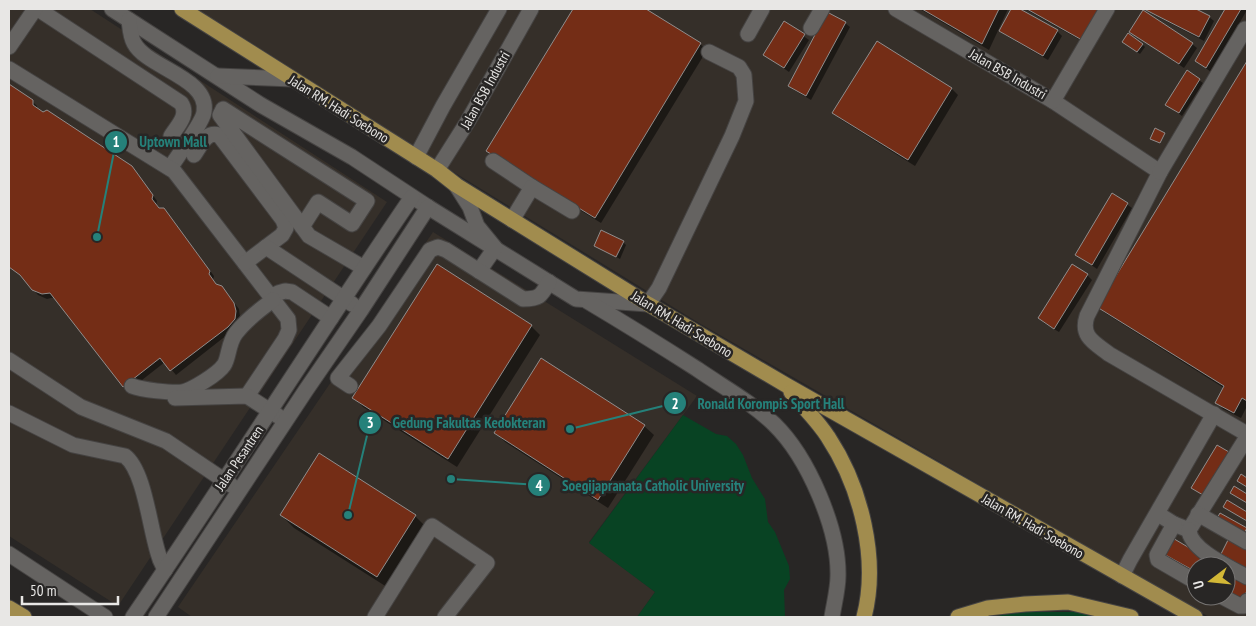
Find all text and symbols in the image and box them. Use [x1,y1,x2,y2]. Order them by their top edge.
street label: Jalan BSB Industri [965,44,1050,103]
street label: Jalan BSB Industri [456,48,514,133]
street label: Jalan RM. Hadi Soebono [285,71,392,147]
callout: Uptown Mall [104,127,216,157]
text: 1 [112,132,120,151]
text: Uptown Mall [139,132,207,151]
street label: Jalan RM. Hadi Soebono [627,286,736,361]
callout: Ronald Korompis Sport Hall [662,388,854,418]
text: 2 [671,394,679,413]
text: Ronald Korompis Sport Hall [698,394,845,413]
callout: Gedung Fakultas Kedokteran [357,408,555,438]
text: 3 [366,413,374,432]
text: Gedung Fakultas Kedokteran [393,413,546,432]
street label: Jalan Pesantren [210,422,267,495]
callout: Soegijapranata Catholic University [527,470,754,500]
text: 4 [535,476,543,495]
text: Soegijapranata Catholic University [562,476,745,495]
street label: Jalan RM. Hadi Soebono [978,489,1087,562]
north arrow [1186,556,1236,606]
scale bar [22,574,119,606]
text: U [1189,579,1208,591]
text: 50 m [30,581,56,600]

